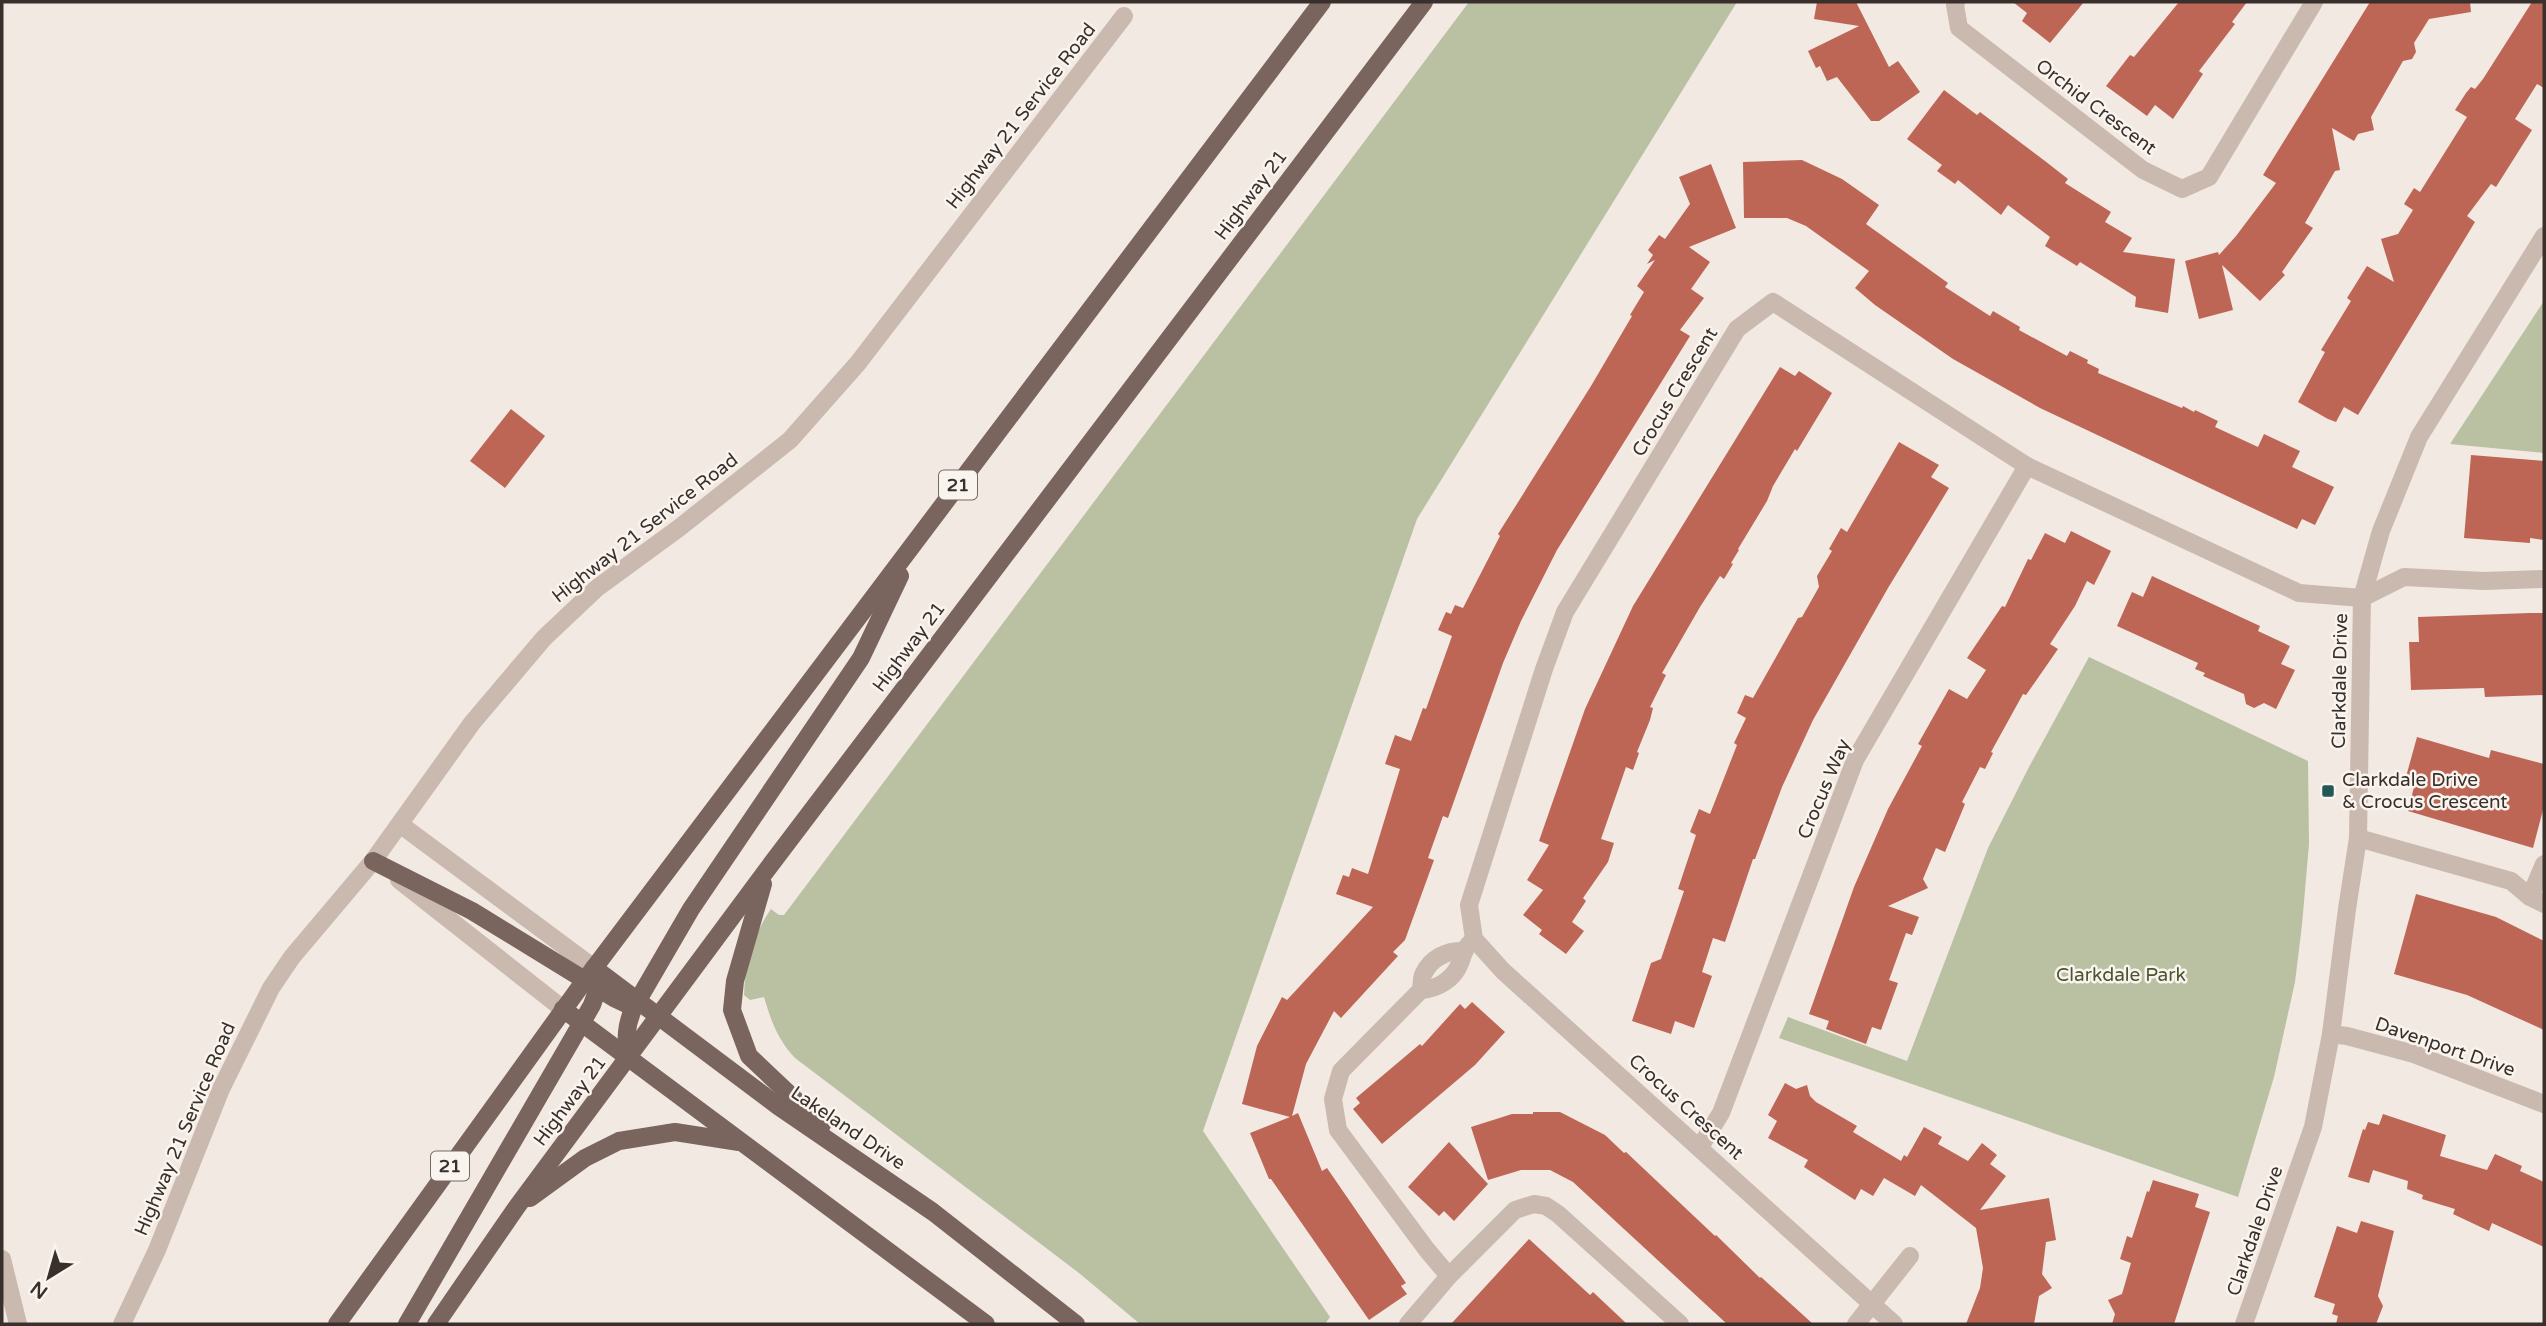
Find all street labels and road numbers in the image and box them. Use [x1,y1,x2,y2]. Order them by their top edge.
street label: Highway 21 Service Road [942,19,1100,213]
street label: Orchid Crescent [2031,55,2161,159]
street label: Highway 21 [1210,146,1292,244]
street label: Crocus Crescent [1628,323,1722,461]
street label: Highway 21 Service Road [548,449,742,607]
road number: 21 [939,471,977,500]
street label: Highway 21 [868,598,950,696]
street label: Clarkdale Drive [2328,613,2352,749]
street label: Crocus Way [1793,736,1855,842]
street label: Davenport Drive [2372,1013,2518,1081]
street label: Highway 21 Service Road [130,1019,240,1239]
street label: Crocus Crescent [1624,1050,1748,1164]
street label: Highway 21 [529,1052,611,1150]
street label: Lakeland Drive [787,1082,909,1174]
road number: 21 [431,1152,469,1181]
street label: Clarkdale Drive [2222,1163,2288,1299]

